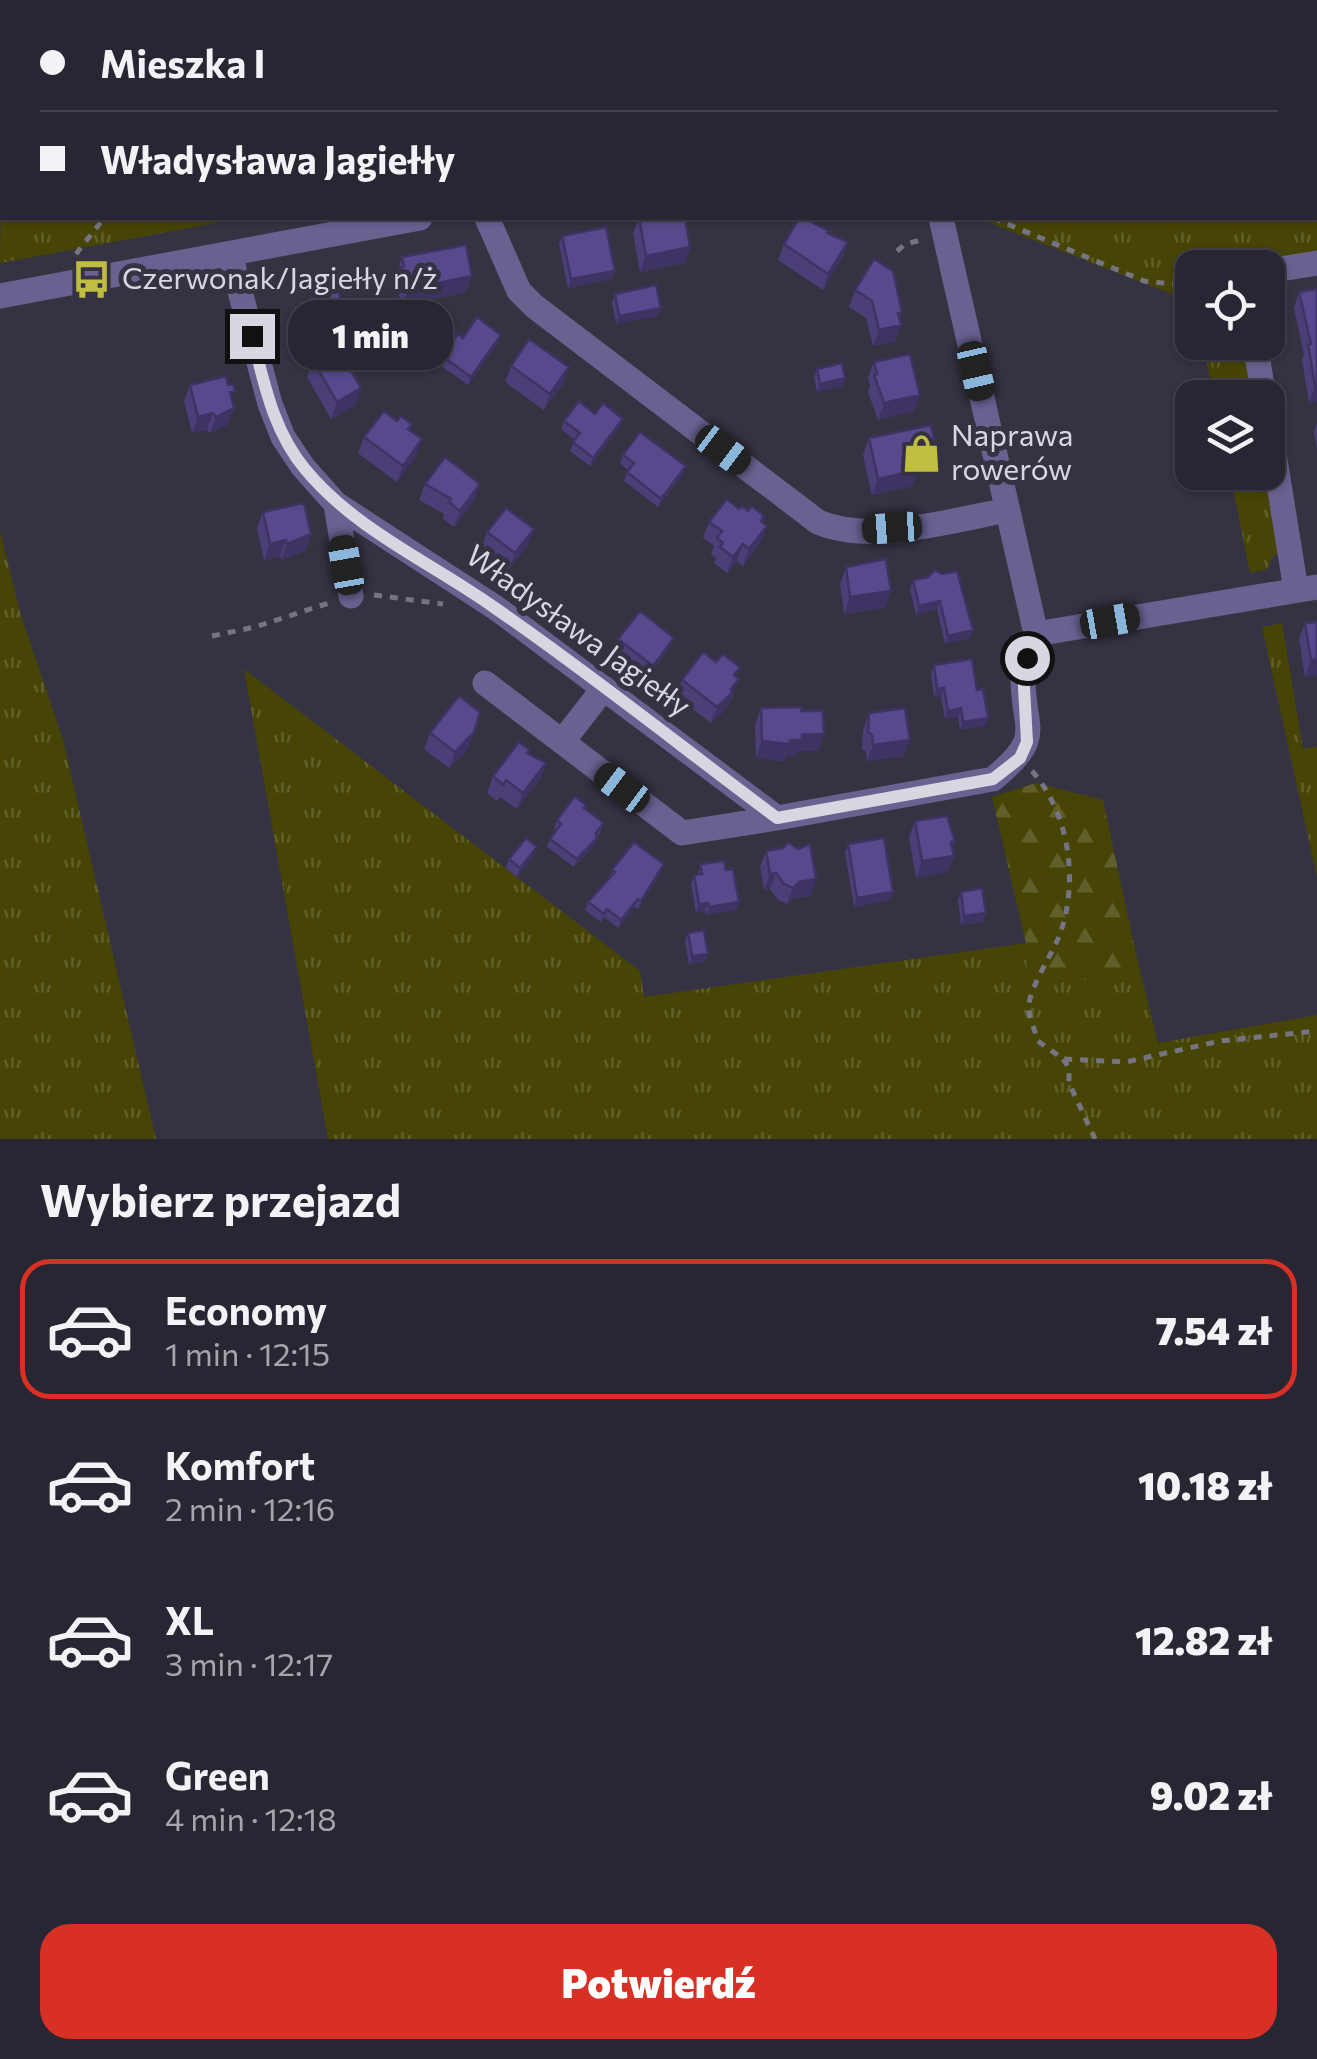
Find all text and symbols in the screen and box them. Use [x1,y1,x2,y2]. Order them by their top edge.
text: Mieszka I [100,39,266,86]
text: Władysława Jagiełły [100,135,455,182]
map controls [1175,250,1285,490]
button: locate [1175,250,1285,360]
bus stop icon: Czerwonak/Jagiełły n/ż [71,258,113,300]
place label: Czerwonak/Jagiełły n/ż [122,258,437,295]
callout: 1 min [287,301,452,371]
route end [230,314,275,359]
text: 1 min [332,315,409,355]
car [955,338,997,404]
button: layers [1175,380,1285,490]
place label: Naprawa rowerów [951,415,1074,486]
car [690,420,756,480]
shop icon: Naprawa rowerów [900,432,942,474]
car [861,511,923,545]
car [326,533,366,597]
street label: Władysława Jagiełły [460,535,699,723]
car [1078,601,1142,641]
route start [1005,636,1050,681]
car [589,758,655,818]
text: Wybierz przejazd [40,1171,401,1226]
icon: car [45,1284,135,1374]
text: Economy [165,1286,327,1333]
text: 7.54 zł [1155,1306,1272,1353]
text: 1 min · 12:15 [165,1333,330,1373]
icon: car [45,1439,135,1529]
text: Komfort [165,1441,315,1488]
text: 10.18 zł [1138,1461,1272,1508]
text: 2 min · 12:16 [165,1488,335,1528]
icon: car [45,1594,135,1684]
text: XL [165,1596,214,1643]
text: 12.82 zł [1135,1616,1272,1663]
text: 3 min · 12:17 [165,1643,333,1683]
icon: car [45,1749,135,1839]
text: Green [165,1751,270,1798]
text: 9.02 zł [1150,1771,1272,1818]
text: 4 min · 12:18 [165,1798,337,1838]
button: Potwierdź [40,1924,1277,2039]

